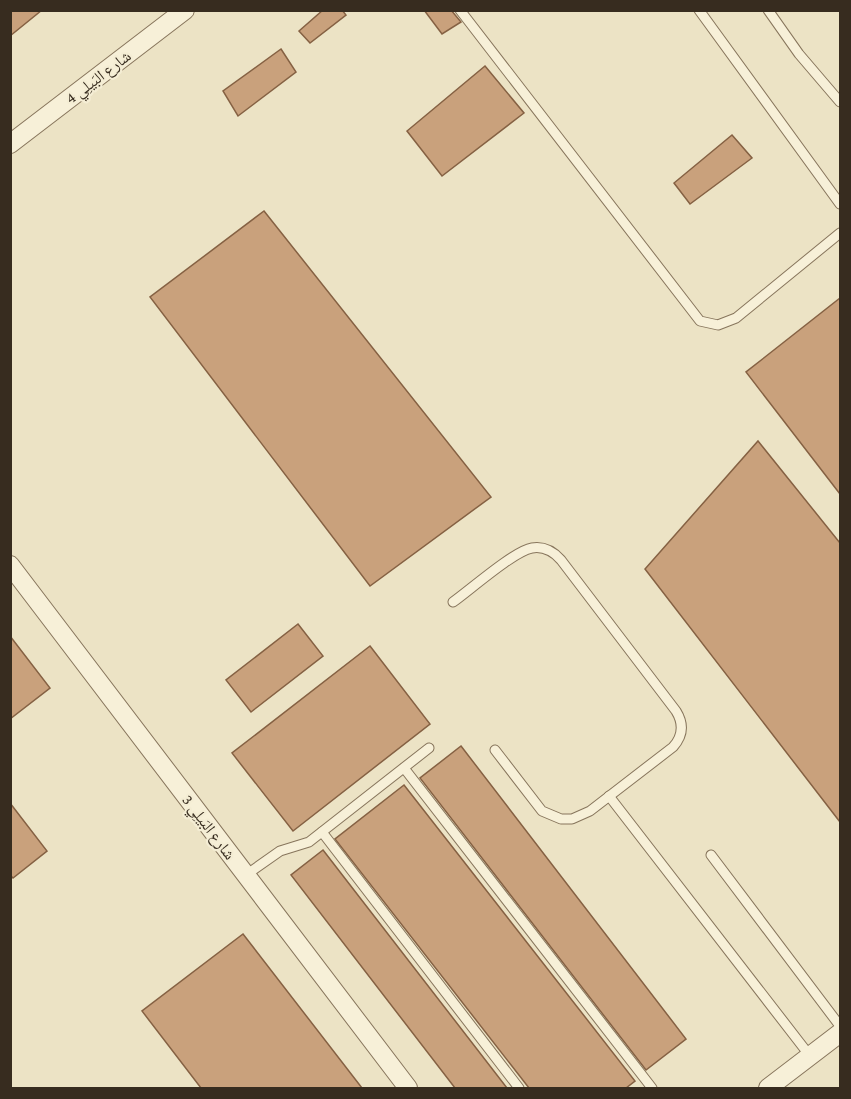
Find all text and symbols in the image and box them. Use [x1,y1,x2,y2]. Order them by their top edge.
street label: شارع البَيلِي 4 [62,47,136,110]
street label: شارع البَيلِي 3 [176,791,239,865]

